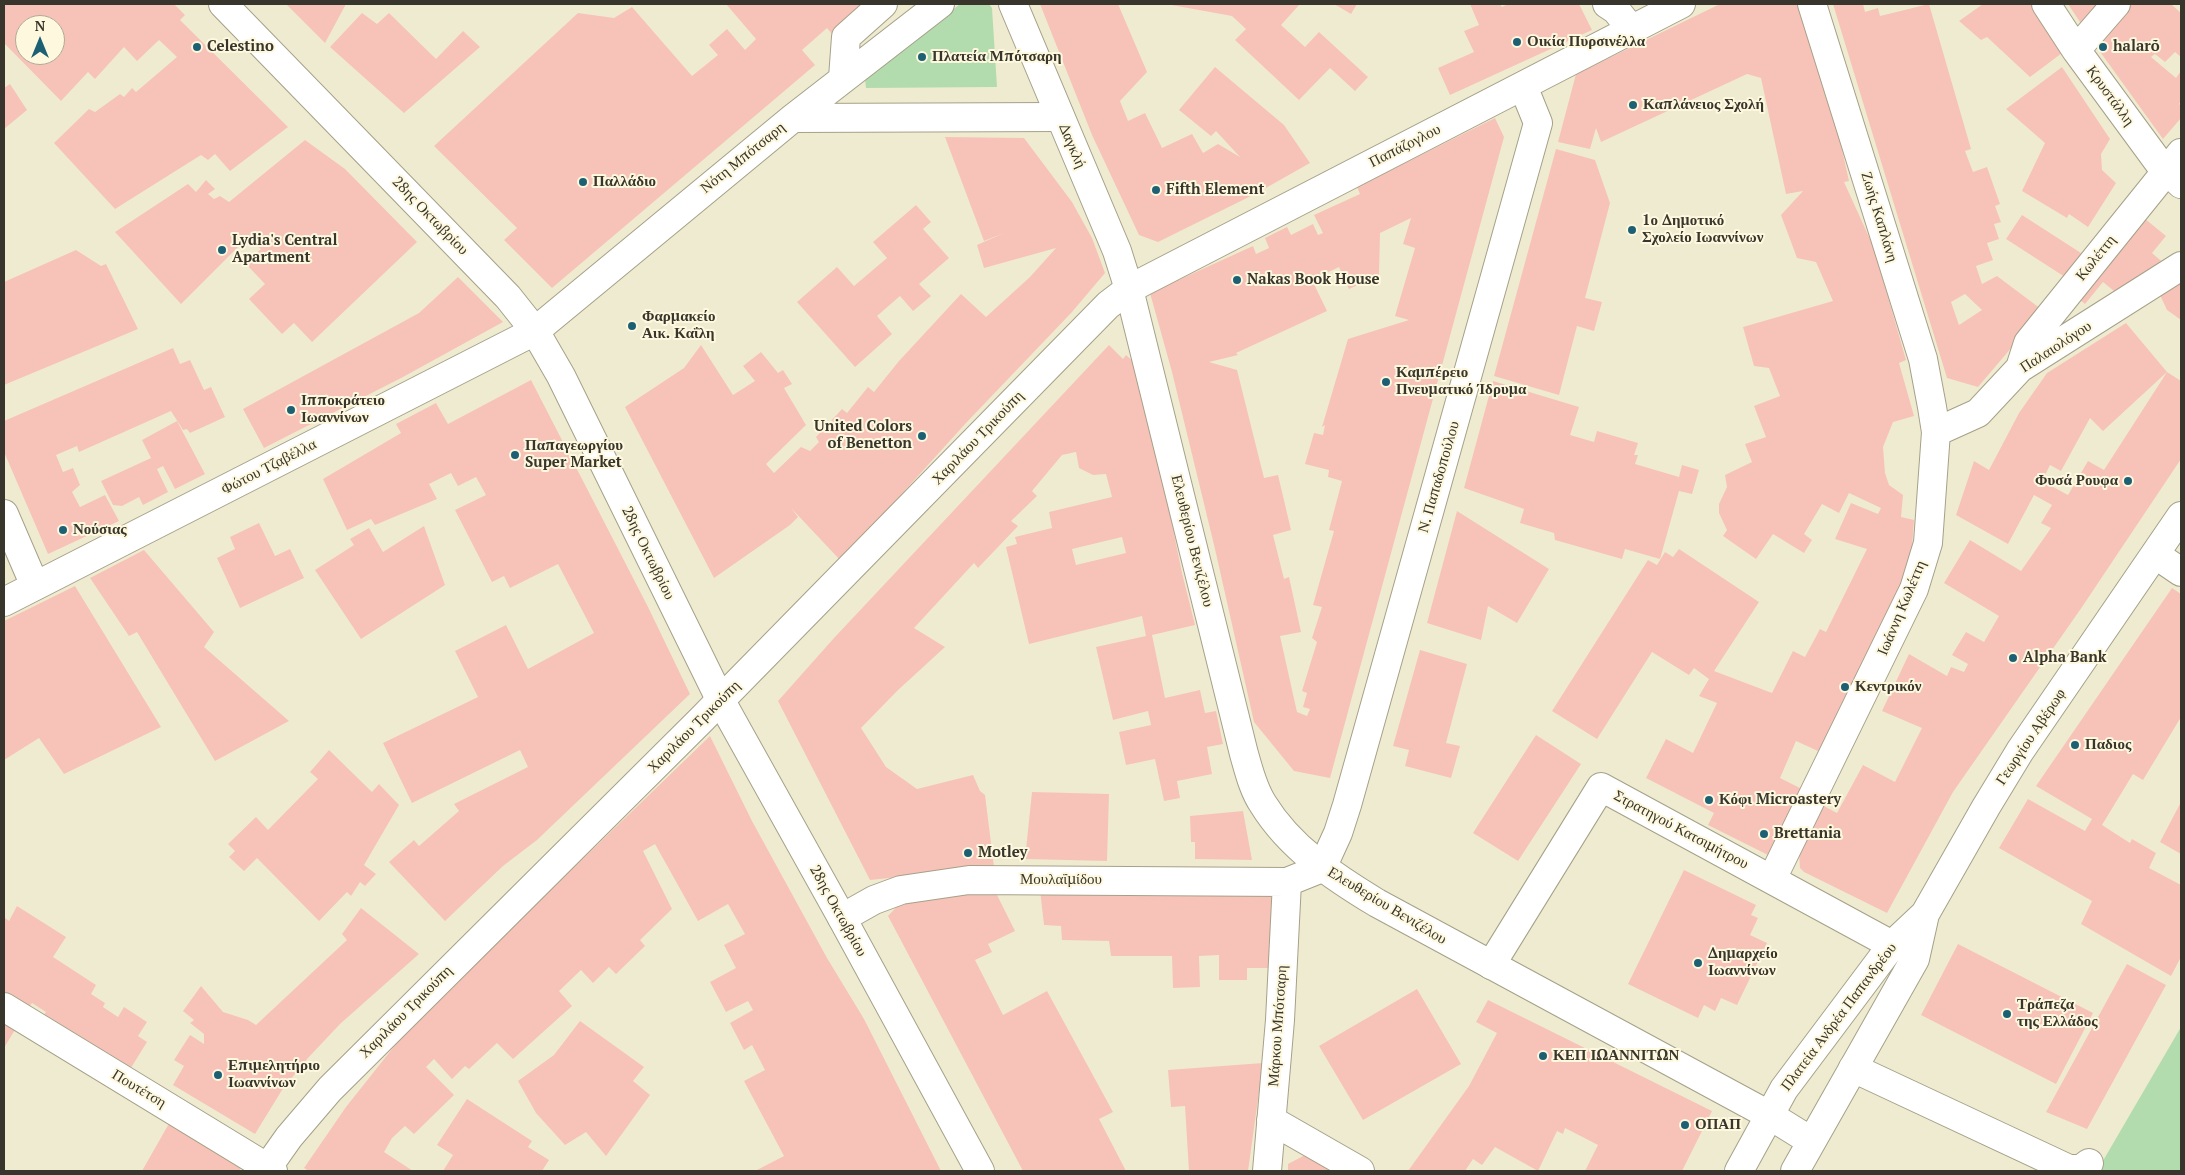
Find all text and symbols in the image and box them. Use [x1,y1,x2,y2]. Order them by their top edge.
north arrow [15,15,65,65]
text: N [35,16,45,35]
place label: Οικία Πυρσινέλλα [1527,33,1645,51]
marker: Οικία Πυρσινέλλα [1511,36,1523,48]
place label: Celestino [207,38,274,56]
place label: halarõ [2113,38,2160,56]
marker: Celestino [191,41,203,53]
marker: halarõ [2097,41,2109,53]
place label: Πλατεία Μπότσαρη [932,48,1062,66]
marker: Πλατεία Μπότσαρη [916,51,928,63]
street label: Κρυστάλλη [2082,62,2138,130]
place label: Καπλάνειος Σχολή [1643,96,1764,114]
marker: Καπλάνειος Σχολή [1627,99,1639,111]
street label: Νότη Μπότσαρη [697,119,789,197]
street label: Παπάζογλου [1366,120,1444,172]
street label: Δαγκλή [1055,121,1089,171]
street label: Ζωής Καπλάνη [1857,170,1901,264]
street label: 28ης Οκτωβρίου [388,173,472,259]
place label: Παλλάδιο [593,173,656,191]
marker: Παλλάδιο [577,176,589,188]
place label: Fifth Element [1166,181,1264,199]
marker: Fifth Element [1150,184,1162,196]
place label: 1ο Δημοτικό Σχολείο Ιωαννίνων [1642,212,1763,247]
marker: 1ο Δημοτικό Σχολείο Ιωαννίνων [1626,224,1638,236]
place label: Lydia's Central Apartment [232,232,337,267]
street label: Κωλέττη [2072,232,2120,284]
marker: Lydia's Central Apartment [216,244,228,256]
place label: Nakas Book House [1247,271,1380,289]
marker: Nakas Book House [1231,274,1243,286]
place label: Φαρμακείο Αικ. Καΐλη [642,308,715,343]
street label: Παλαιολόγου [2017,317,2095,377]
marker: Φαρμακείο Αικ. Καΐλη [626,320,638,332]
place label: Καμπέρειο Πνευματικό Ίδρυμα [1396,364,1526,399]
marker: Καμπέρειο Πνευματικό Ίδρυμα [1380,376,1392,388]
street label: Χαριλάου Τρικούπη [929,387,1027,489]
place label: Ιπποκράτειο Ιωαννίνων [301,392,385,427]
marker: Ιπποκράτειο Ιωαννίνων [285,404,297,416]
place label: United Colors of Benetton [814,418,912,453]
street label: Ν. Παπαδοπούλου [1414,419,1464,535]
marker: United Colors of Benetton [916,430,928,442]
street label: Φώτου Τζαβέλλα [218,435,320,499]
place label: Παπαγεωργίου Super Market [525,437,623,472]
marker: Παπαγεωργίου Super Market [509,449,521,461]
place label: Φυσά Ρουφα [2035,472,2118,490]
street label: Ελευθερίου Βενιζέλου [1167,473,1217,609]
marker: Φυσά Ρουφα [2122,475,2134,487]
street label: 28ης Οκτωβρίου [618,503,678,603]
place label: Νούσιας [73,521,127,539]
marker: Νούσιας [57,524,69,536]
street label: Ιωάννη Κωλέττη [1874,558,1930,658]
place label: Alpha Bank [2023,649,2107,667]
marker: Alpha Bank [2007,652,2019,664]
street label: Χαριλάου Τρικούπη [644,677,744,777]
place label: Κεντρικόν [1855,678,1921,696]
marker: Κεντρικόν [1839,681,1851,693]
street label: Γεωργίου Αβέρωφ [1992,685,2070,789]
place label: Παδιος [2085,736,2131,754]
marker: Παδιος [2069,739,2081,751]
street label: Στρατηγού Κατσιμήτρου [1611,787,1751,873]
place label: Κόφι Microastery [1719,791,1841,809]
marker: Κόφι Microastery [1703,794,1715,806]
place label: Brettania [1774,825,1841,843]
marker: Brettania [1758,828,1770,840]
place label: Motley [978,844,1027,862]
marker: Motley [962,847,974,859]
street label: 28ης Οκτωβρίου [805,862,871,960]
street label: Ελευθερίου Βενιζέλου [1324,863,1450,949]
street label: Μουλαΐμίδου [1020,871,1102,889]
street label: Πλατεία Ανδρέα Παπανδρέου [1777,939,1901,1095]
place label: Δημαρχείο Ιωαννίνων [1708,945,1778,980]
marker: Δημαρχείο Ιωαννίνων [1692,957,1704,969]
street label: Χαριλάου Τρικούπη [356,962,456,1062]
street label: Μάρκου Μπότσαρη [1265,965,1291,1087]
place label: Τράπεζα της Ελλάδος [2017,996,2098,1031]
marker: Τράπεζα της Ελλάδος [2001,1008,2013,1020]
place label: ΚΕΠ ΙΩΑΝΝΙΤΩΝ [1553,1047,1679,1065]
marker: ΚΕΠ ΙΩΑΝΝΙΤΩΝ [1537,1050,1549,1062]
place label: Επιμελητήριο Ιωαννίνων [228,1057,320,1092]
street label: Πουτέτση [109,1066,169,1112]
marker: Επιμελητήριο Ιωαννίνων [212,1069,224,1081]
place label: ΟΠΑΠ [1695,1116,1741,1134]
marker: ΟΠΑΠ [1679,1119,1691,1131]

